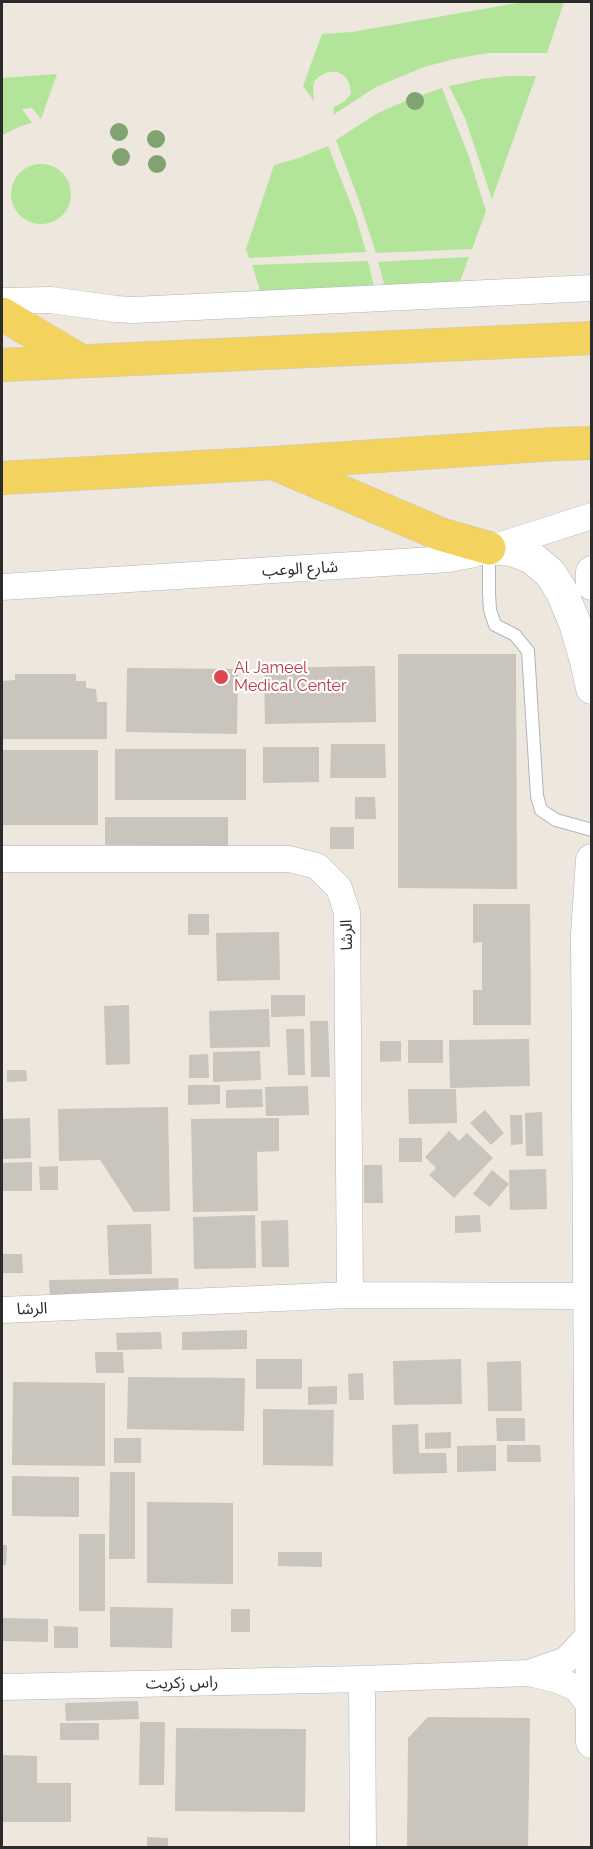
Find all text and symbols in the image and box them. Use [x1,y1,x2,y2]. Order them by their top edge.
street label: شارع الوعب [261,557,339,581]
place label: Al Jameel Medical Center [234,658,347,696]
marker: Al Jameel Medical Center [212,668,230,686]
street label: الرشا [337,919,357,951]
street label: الرشا [16,1299,48,1319]
street label: راس زكريت [146,1673,218,1693]

